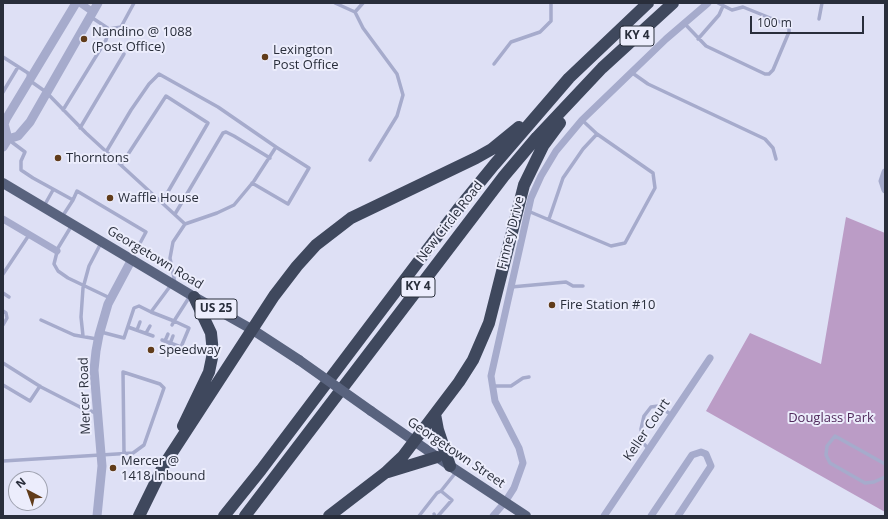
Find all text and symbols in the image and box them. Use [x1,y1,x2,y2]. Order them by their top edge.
scale bar [752,8,866,34]
text: 100 m [757,14,792,31]
place label: Nandino @ 1088 (Post Office) [92,24,192,55]
road number: KY 4 [620,26,654,46]
marker: Nandino @ 1088 (Post Office) [79,34,89,44]
place label: Lexington Post Office [273,42,339,73]
marker: Lexington Post Office [260,52,270,62]
place label: Thorntons [66,150,129,166]
marker: Thorntons [53,153,63,163]
street label: New Circle Road [414,178,486,266]
place label: Waffle House [118,190,199,206]
marker: Waffle House [105,193,115,203]
street label: Finney Drive [494,195,528,271]
street label: Georgetown Road [104,223,206,293]
road number: KY 4 [401,277,435,297]
place label: Fire Station #10 [560,297,655,313]
road number: US 25 [195,299,237,319]
marker: Fire Station #10 [547,300,557,310]
place label: Speedway [159,342,220,358]
marker: Speedway [146,345,156,355]
street label: Mercer Road [76,357,94,435]
street label: Keller Court [620,396,674,464]
park label: Douglass Park [788,410,874,426]
street label: Georgetown Street [404,415,508,491]
place label: Mercer @ 1418 Inbound [121,453,205,484]
marker: Mercer @ 1418 Inbound [108,463,118,473]
north arrow [8,471,48,511]
text: N [12,474,29,491]

